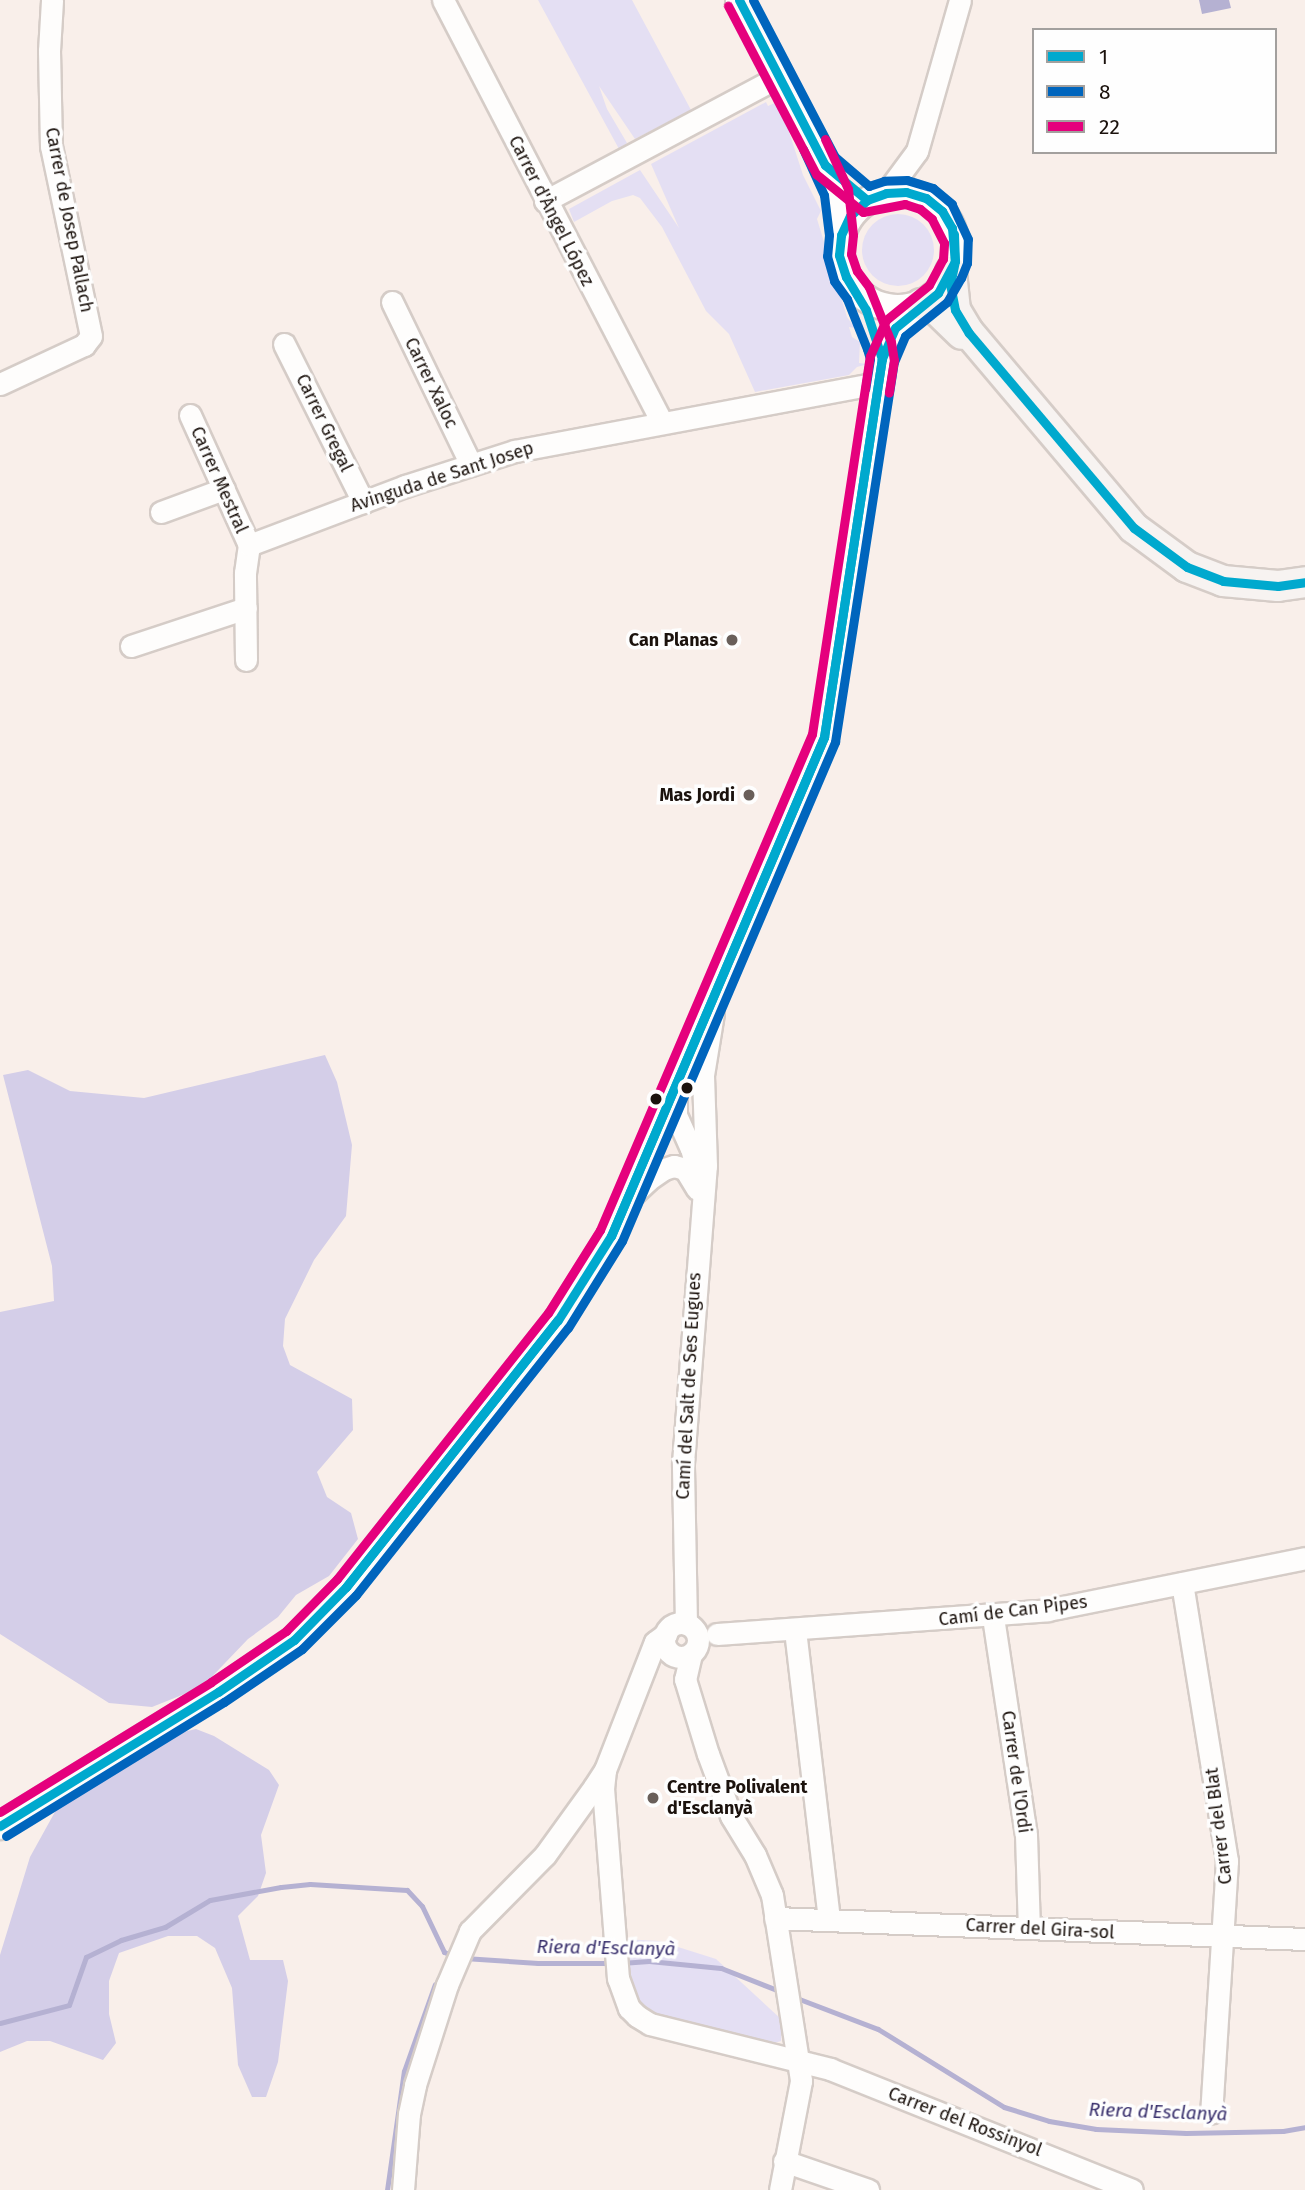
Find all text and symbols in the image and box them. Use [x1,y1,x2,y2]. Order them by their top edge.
legend [1032,28,1277,154]
text: 1 [1099,44,1108,70]
text: 8 [1099,79,1111,105]
text: 22 [1099,114,1120,140]
street label: Carrer de Josep Pallach [40,126,98,314]
street label: Carrer d'Àngel López [504,132,598,290]
street label: Carrer Xaloc [400,334,462,432]
street label: Carrer Gregal [291,371,357,475]
street label: Carrer Mestral [186,423,252,537]
street label: Avinguda de Sant Josep [348,437,536,517]
place label: Can Planas [629,629,718,651]
marker: Can Planas [724,632,740,648]
place label: Mas Jordi [659,784,735,806]
marker: Mas Jordi [741,787,757,803]
unlabelled marker [680,1081,694,1095]
unlabelled marker [649,1092,663,1106]
street label: Camí del Salt de Ses Eugues [672,1272,706,1500]
street label: Camí de Can Pipes [937,1591,1089,1631]
street label: Carrer de l'Ordi [997,1709,1035,1835]
street label: Carrer del Blat [1201,1766,1237,1886]
place label: Centre Polivalent d'Esclanyà [667,1777,807,1820]
marker: Centre Polivalent d'Esclanyà [645,1790,661,1806]
street label: Carrer del Gira-sol [965,1914,1115,1944]
water label: Riera d'Esclanyà [536,1935,676,1961]
street label: Carrer del Rossinyol [885,2083,1045,2161]
water label: Riera d'Esclanyà [1088,2098,1228,2126]

